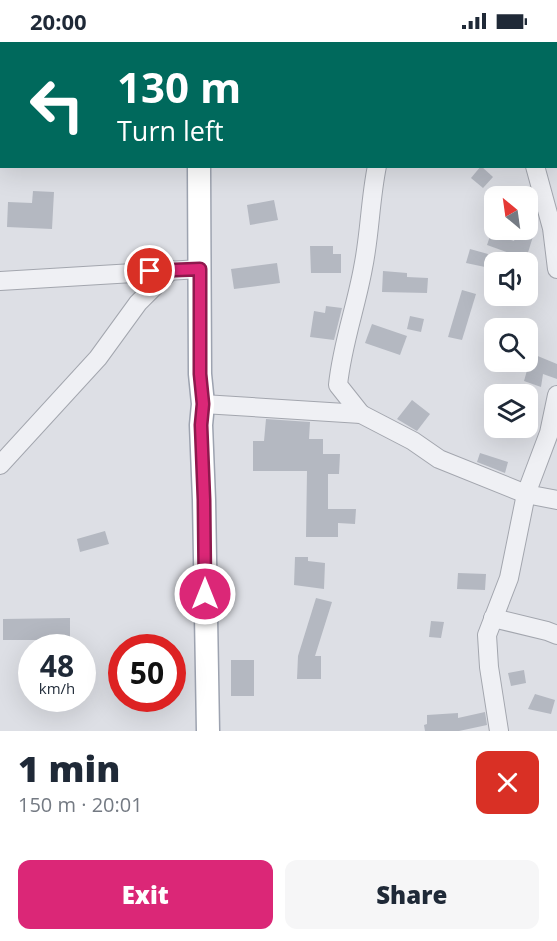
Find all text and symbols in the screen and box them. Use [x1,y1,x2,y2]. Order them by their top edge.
text: 20:00 [30,6,87,36]
text: 130 m [117,58,241,115]
icon: left [18,66,96,144]
text: Turn left [117,112,224,149]
north arrow [484,186,538,240]
map controls [484,186,538,438]
pin [124,245,175,296]
button: sound [484,252,538,306]
icon: arrive [133,254,166,287]
button: search [484,318,538,372]
button: layers [484,384,538,438]
position arrow [173,562,237,626]
speed limit sign: 50 [108,634,186,712]
text: 48 [40,645,74,686]
text: km/h [39,678,75,698]
text: 1 min [18,744,120,793]
button: close [476,751,539,814]
text: 150 m · 20:01 [18,791,143,818]
button: Exit [18,860,273,929]
button: Share [285,860,539,929]

